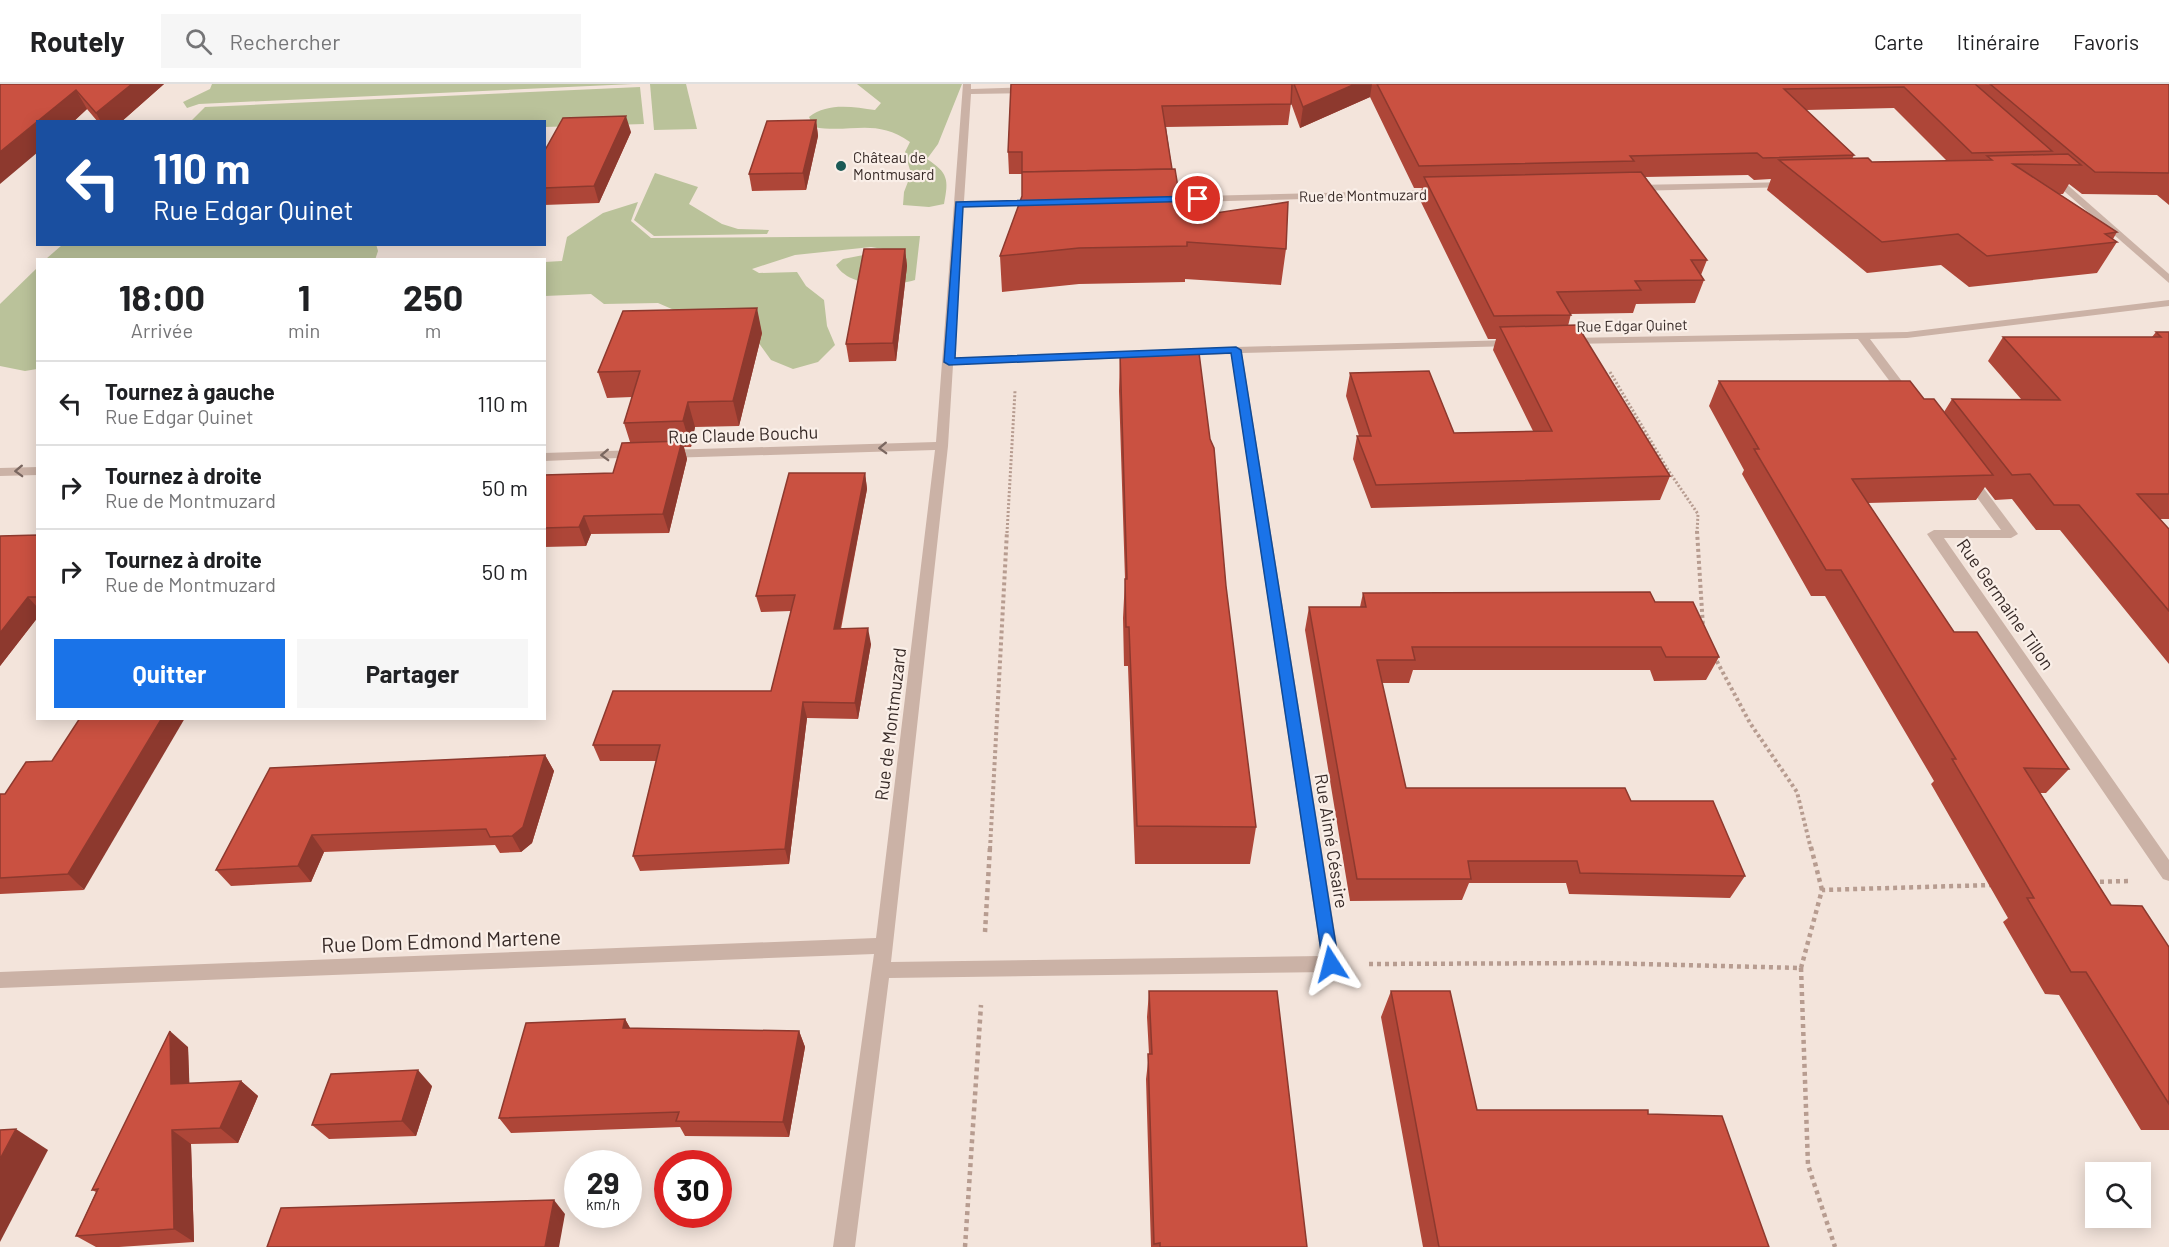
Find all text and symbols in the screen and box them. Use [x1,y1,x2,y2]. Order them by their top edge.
search box [161,14,581,68]
text: Routely [30,24,125,58]
icon: search [182,25,215,58]
text: Rechercher [230,28,340,54]
text: Carte [1874,29,1924,54]
text: Itinéraire [1957,29,2040,54]
text: Favoris [2073,29,2139,54]
text: 110 m [153,142,250,192]
icon: left [54,144,132,222]
place label: Château de Montmusard [853,148,934,183]
marker: Château de Montmusard [834,159,848,173]
pin [1172,173,1223,224]
icon: arrive [1181,182,1214,215]
street label: Rue de Montmuzard [1299,185,1427,205]
text: Rue Edgar Quinet [153,193,354,225]
text: 18:00 [119,275,205,318]
text: 1 [298,275,310,318]
text: 250 [403,275,463,318]
street label: Rue Edgar Quinet [1576,315,1688,335]
text: Arrivée [131,318,193,342]
text: min [288,318,320,342]
text: m [425,318,441,342]
text: Tournez à gauche [105,378,275,404]
icon: left [54,387,87,420]
text: 110 m [478,390,528,416]
text: Rue Edgar Quinet [105,404,254,428]
street label: Rue Claude Bouchu [668,420,818,448]
one-way arrow [879,441,888,454]
one-way arrow [600,449,609,462]
text: Tournez à droite [105,462,262,488]
one-way arrow [14,465,23,478]
icon: right [54,471,87,504]
text: 50 m [482,474,528,500]
text: Rue de Montmuzard [105,488,276,512]
street label: Rue Germaine Tillon [1953,534,2059,674]
text: Tournez à droite [105,546,262,572]
icon: right [54,555,87,588]
text: 50 m [482,558,528,584]
text: Rue de Montmuzard [105,572,276,596]
button: Quitter [54,639,285,708]
button: Partager [297,639,528,708]
street label: Rue de Montmuzard [870,646,910,802]
street label: Rue Aimé Césaire [1310,772,1354,910]
street label: Rue Dom Edmond Martene [321,923,561,957]
position arrow [1299,932,1363,996]
speed limit sign: 30 [654,1150,732,1228]
map controls [2085,1162,2151,1228]
button: search [2085,1162,2151,1228]
text: 29 [587,1164,619,1200]
text: km/h [586,1195,620,1213]

